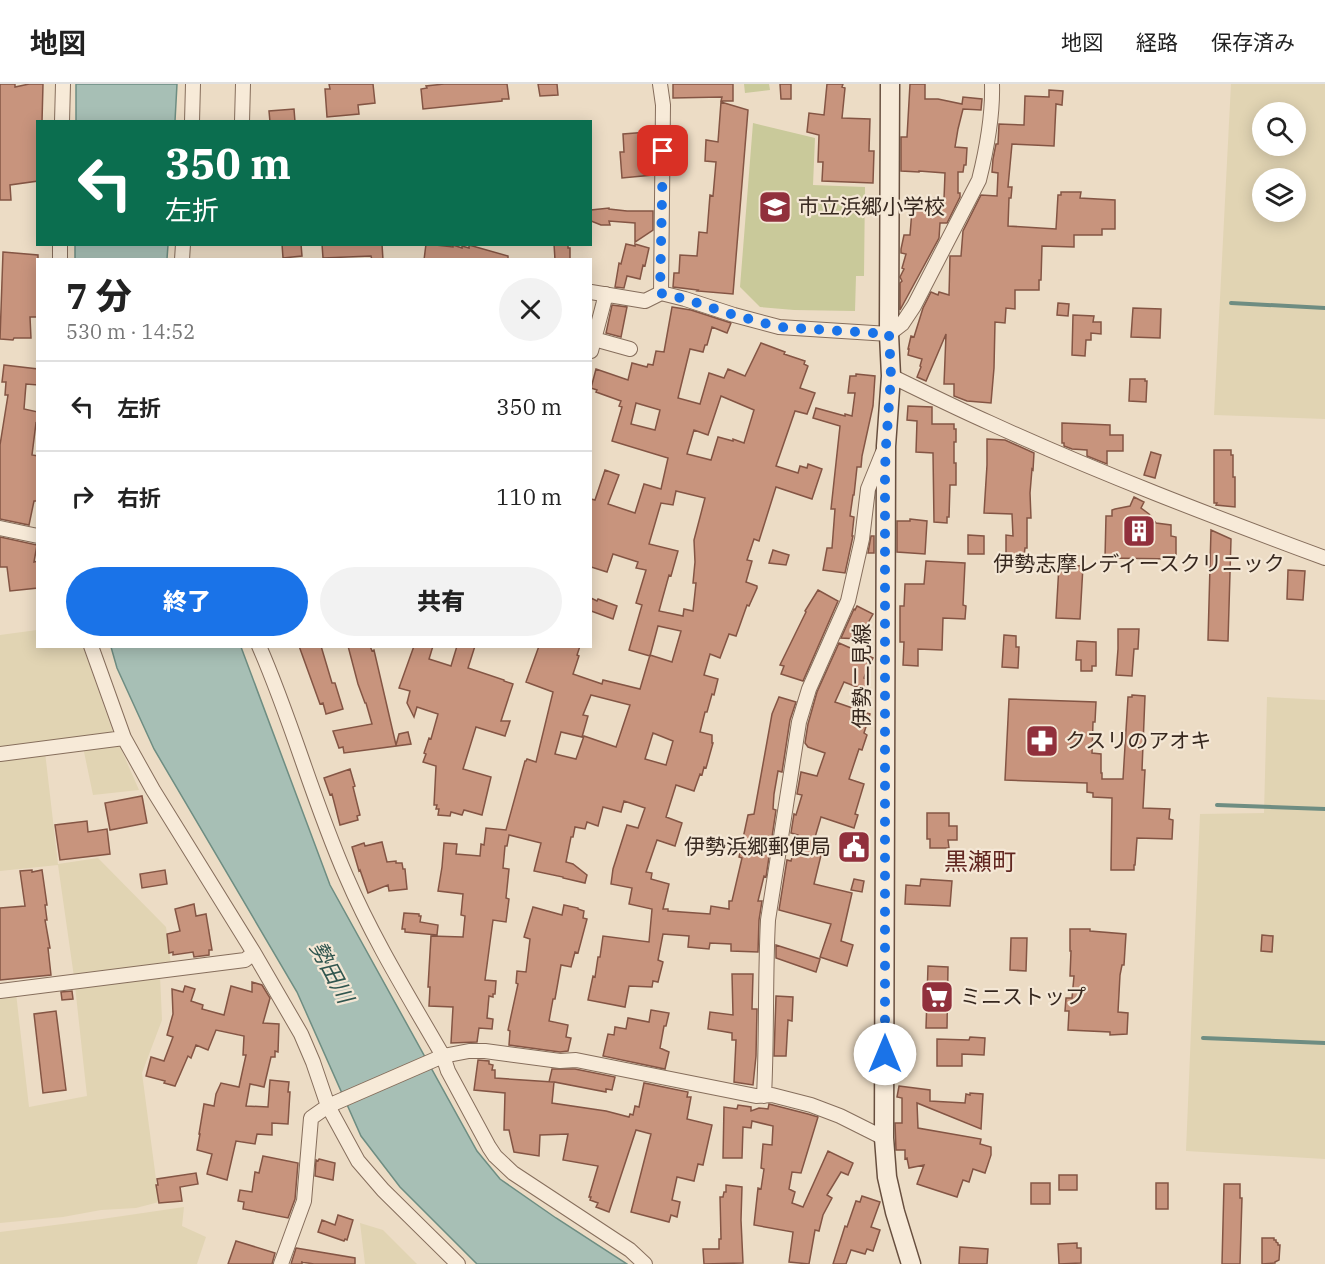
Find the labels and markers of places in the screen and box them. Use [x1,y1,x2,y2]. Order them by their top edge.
pin [637,125,688,176]
school or university icon: 市立浜郷小学校 [757,189,793,225]
place label: 市立浜郷小学校 [798,192,945,220]
building icon: 伊勢志摩レディースクリニック [1121,513,1157,549]
place label: 伊勢志摩レディースクリニック [993,549,1285,577]
pharmacy icon: クスリのアオキ [1024,723,1060,759]
place label: クスリのアオキ [1065,726,1211,754]
public building icon: 伊勢浜郷郵便局 [836,829,872,865]
place label: 伊勢浜郷郵便局 [684,832,831,860]
supermarket icon: ミニストップ [919,979,955,1015]
place label: ミニストップ [960,982,1086,1010]

